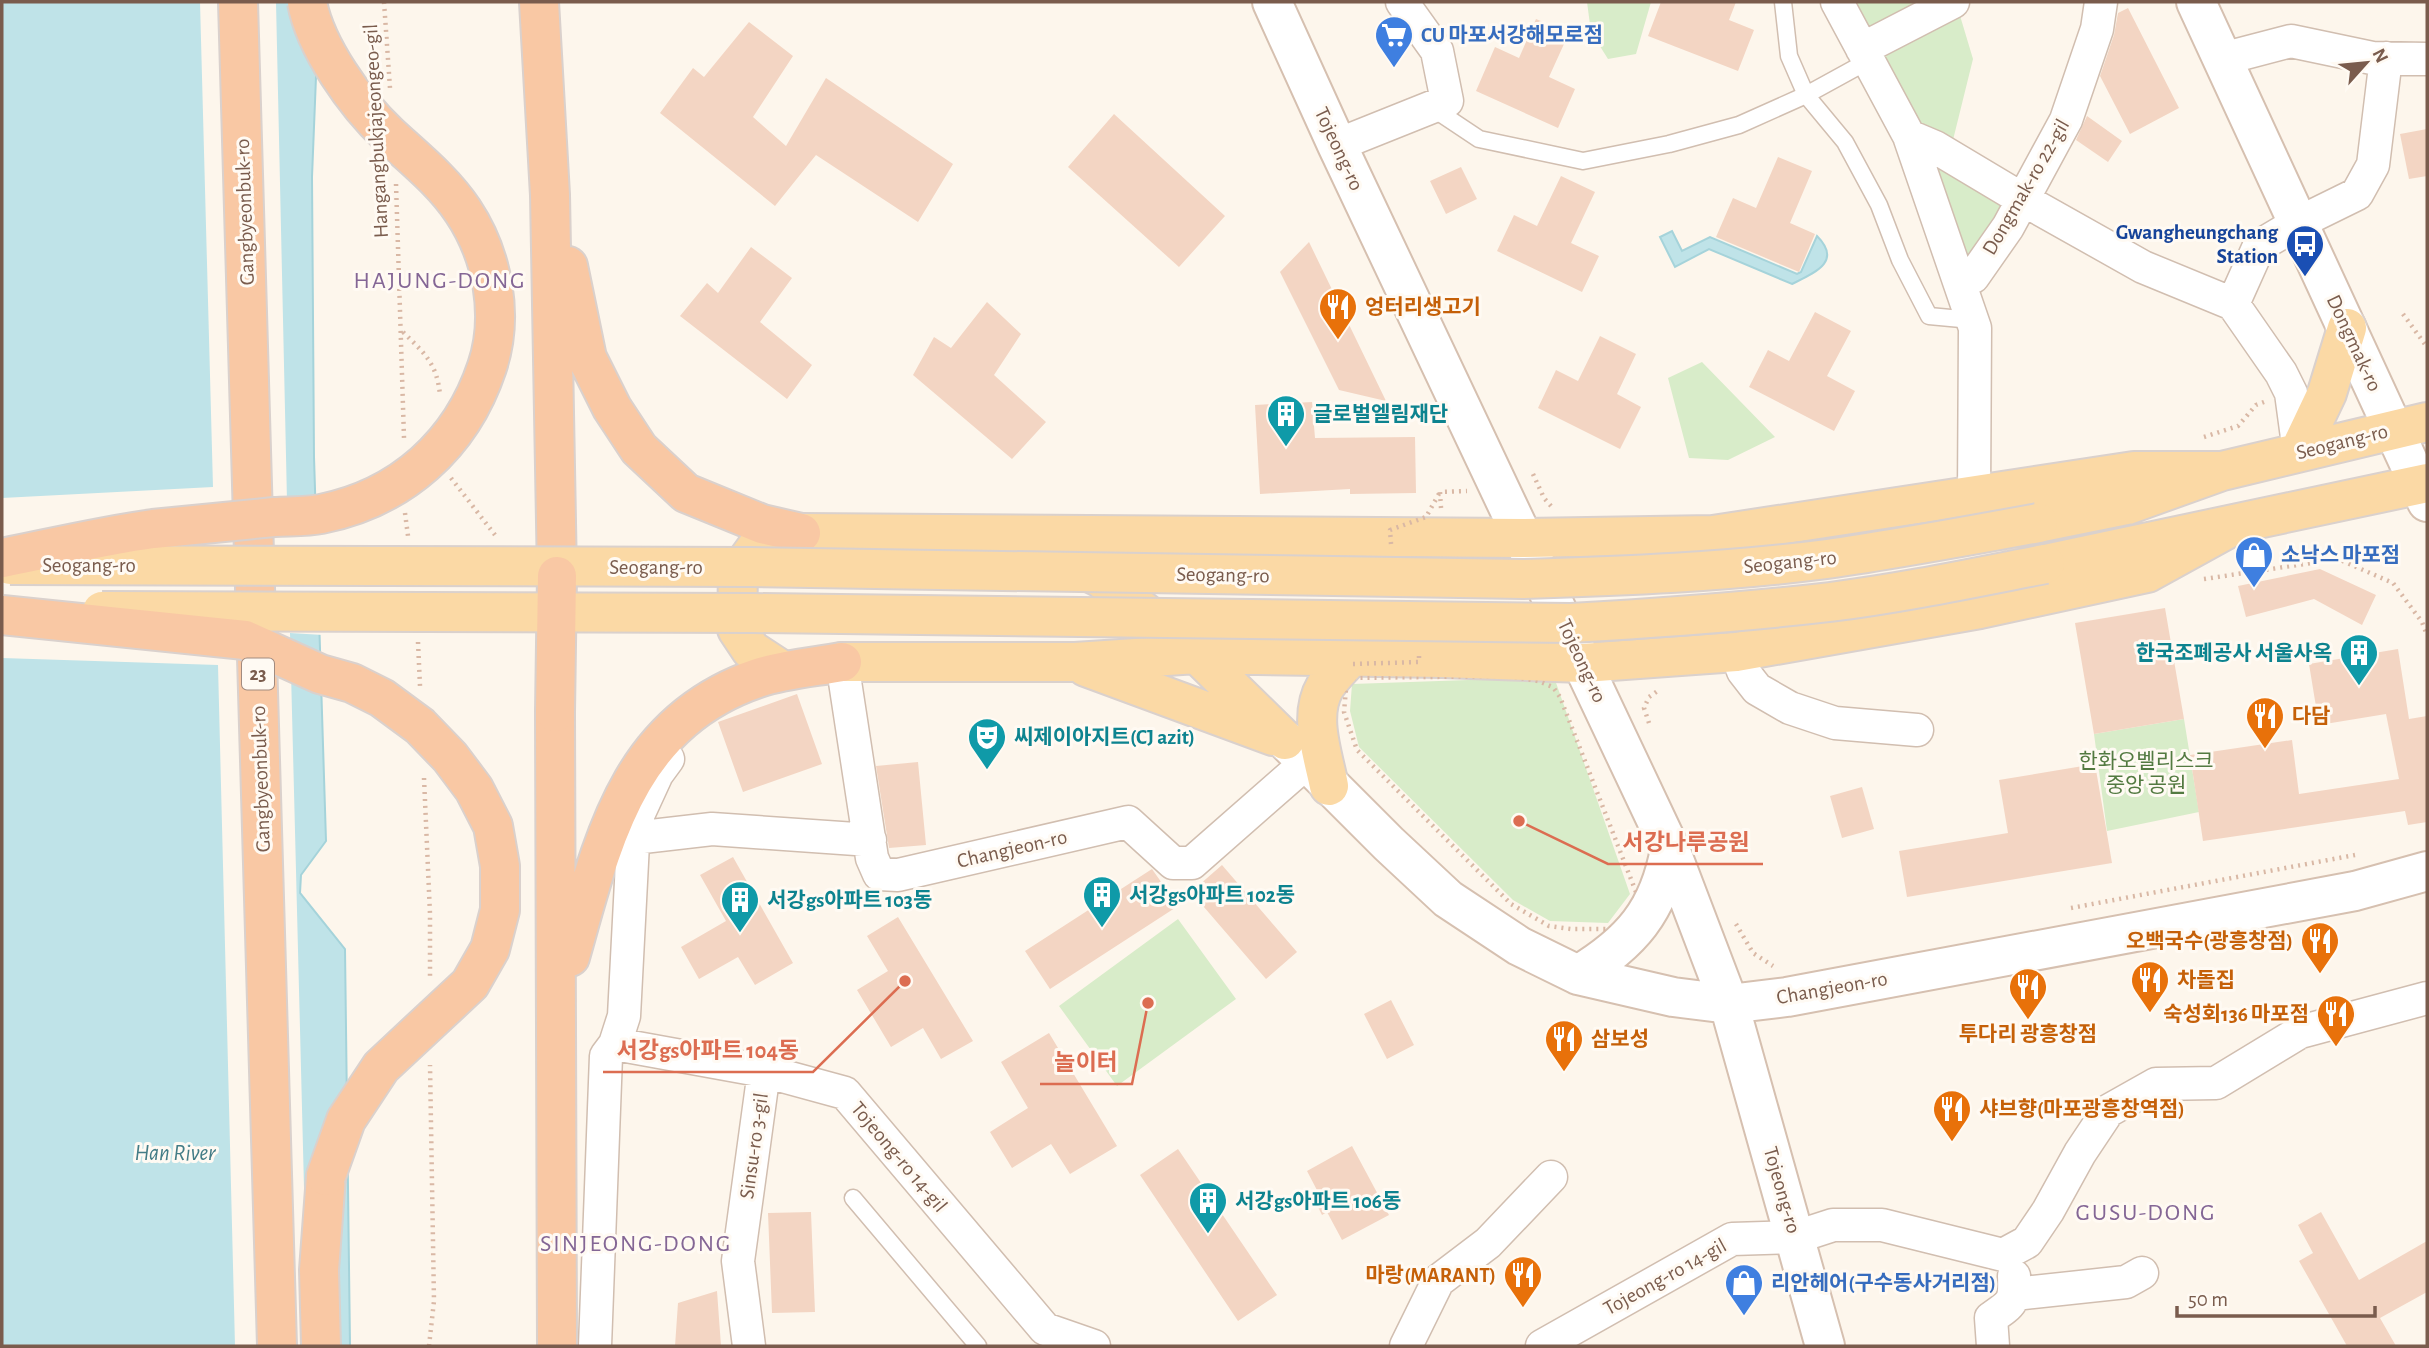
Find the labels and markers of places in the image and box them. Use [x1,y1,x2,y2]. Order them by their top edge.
supermarket icon: CU 마포서강해모로점 [1373,14,1415,69]
place label: CU 마포서강해모로점 [1421,24,1603,46]
place label: Gwangheungchang Station [2116,222,2278,267]
bus stop icon: Gwangheungchang Station [2284,223,2326,278]
restaurant icon: 엉터리생고기 [1317,286,1359,341]
place label: 엉터리생고기 [1365,296,1481,318]
building icon: 글로벌엘림재단 [1265,393,1307,448]
place label: 글로벌엘림재단 [1313,403,1448,425]
shop icon: 소낙스 마포점 [2233,534,2275,589]
place label: 소낙스 마포점 [2281,544,2400,566]
building icon: 한국조폐공사 서울사옥 [2338,632,2380,687]
place label: 한국조폐공사 서울사옥 [2136,642,2332,664]
restaurant icon: 다담 [2244,695,2286,750]
place label: 다담 [2292,705,2331,727]
theatre icon: 씨제이아지트(CJ azit) [966,716,1008,771]
place label: 씨제이아지트(CJ azit) [1014,726,1195,748]
callout: 서강나루공원 [1608,820,1763,864]
building icon: 서강gs아파트 102동 [1081,874,1123,929]
building icon: 서강gs아파트 103동 [719,879,761,934]
place label: 서강gs아파트 102동 [1129,884,1295,906]
place label: 서강gs아파트 103동 [767,889,932,911]
restaurant icon: 오백국수(광흥창점) [2299,920,2341,975]
place label: 오백국수(광흥창점) [2126,930,2293,952]
restaurant icon: 차돌집 [2129,959,2171,1014]
restaurant icon: 투다리 광흥창점 [2007,966,2049,1021]
place label: 차돌집 [2177,969,2235,991]
restaurant icon: 숙성회136 마포점 [2315,993,2357,1048]
place label: 숙성회136 마포점 [2163,1003,2309,1025]
restaurant icon: 삼보성 [1543,1018,1585,1073]
place label: 투다리 광흥창점 [1959,1023,2097,1045]
callout: 서강gs아파트 104동 [603,1028,813,1072]
place label: 삼보성 [1591,1028,1649,1050]
callout: 놀이터 [1040,1040,1132,1084]
restaurant icon: 샤브향(마포광흥창역점) [1931,1088,1973,1143]
place label: 샤브향(마포광흥창역점) [1979,1098,2185,1120]
building icon: 서강gs아파트 106동 [1187,1180,1229,1235]
place label: 서강gs아파트 106동 [1235,1190,1401,1212]
restaurant icon: 마랑(MARANT) [1502,1254,1544,1309]
shop icon: 리안헤어(구수동사거리점) [1723,1262,1765,1317]
place label: 마랑(MARANT) [1366,1264,1496,1286]
place label: 리안헤어(구수동사거리점) [1771,1272,1996,1294]

